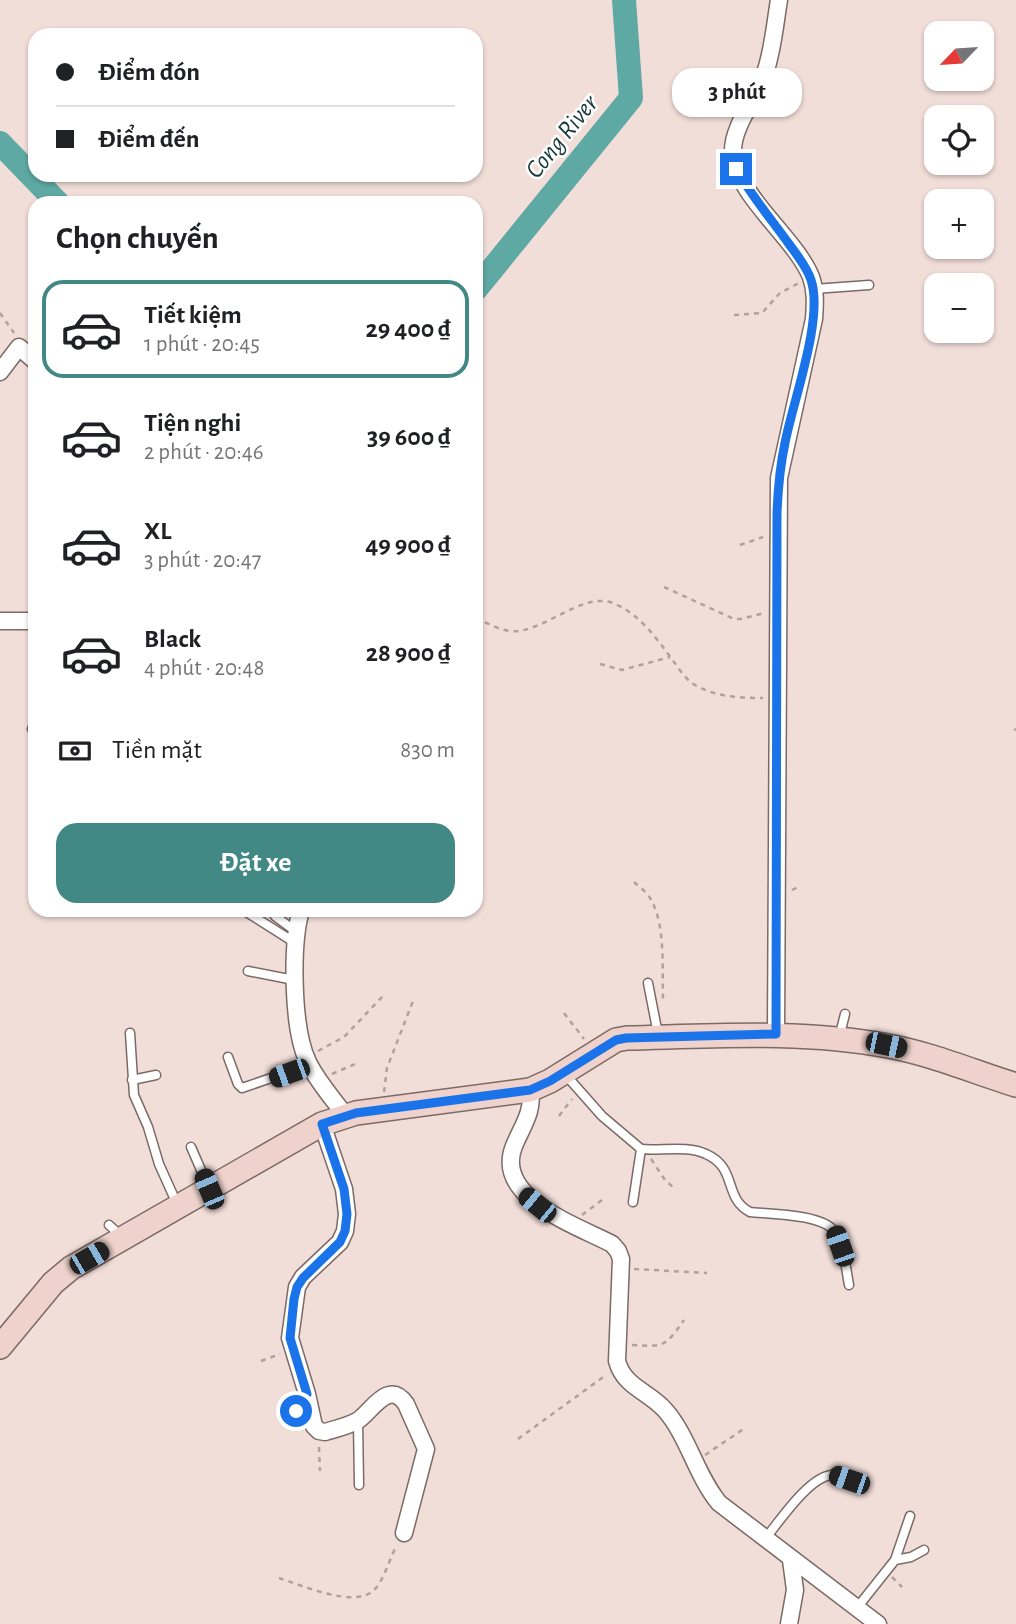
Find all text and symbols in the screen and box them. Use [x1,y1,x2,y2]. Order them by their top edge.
north arrow [924,21,994,91]
map controls [924,21,994,343]
text: Điểm đón [98,59,200,85]
callout: 3 phút [671,68,801,116]
text: 3 phút [708,81,766,104]
water label: Cong River [521,89,604,183]
button: locate [924,105,994,175]
text: Điểm đến [98,126,199,152]
route end [720,153,752,185]
button: + [924,189,994,259]
text: Chọn chuyến [56,222,219,254]
button: − [924,273,994,343]
icon: car [60,298,123,361]
text: Tiết kiệm [144,302,242,328]
text: 29 400 ₫ [365,316,451,342]
text: 1 phút · 20:45 [144,333,260,356]
icon: car [60,406,123,469]
text: Tiện nghi [144,410,241,436]
text: 39 600 ₫ [367,424,451,450]
text: 2 phút · 20:46 [144,441,264,464]
icon: car [60,514,123,577]
text: XL [144,518,171,544]
text: 49 900 ₫ [365,532,451,558]
text: 3 phút · 20:47 [144,549,261,572]
icon: car [60,622,123,685]
text: Black [144,626,201,652]
text: 28 900 ₫ [366,640,451,666]
text: 4 phút · 20:48 [144,657,264,680]
icon: cash [56,732,94,770]
text: Tiền mặt [112,737,202,763]
text: 830 m [400,739,455,762]
button: Đặt xe [56,823,455,903]
car [864,1030,909,1060]
car [266,1056,313,1090]
car [192,1166,227,1212]
car [515,1184,560,1226]
car [824,1223,857,1269]
car [66,1238,113,1278]
route start [280,1395,312,1427]
car [826,1463,873,1497]

